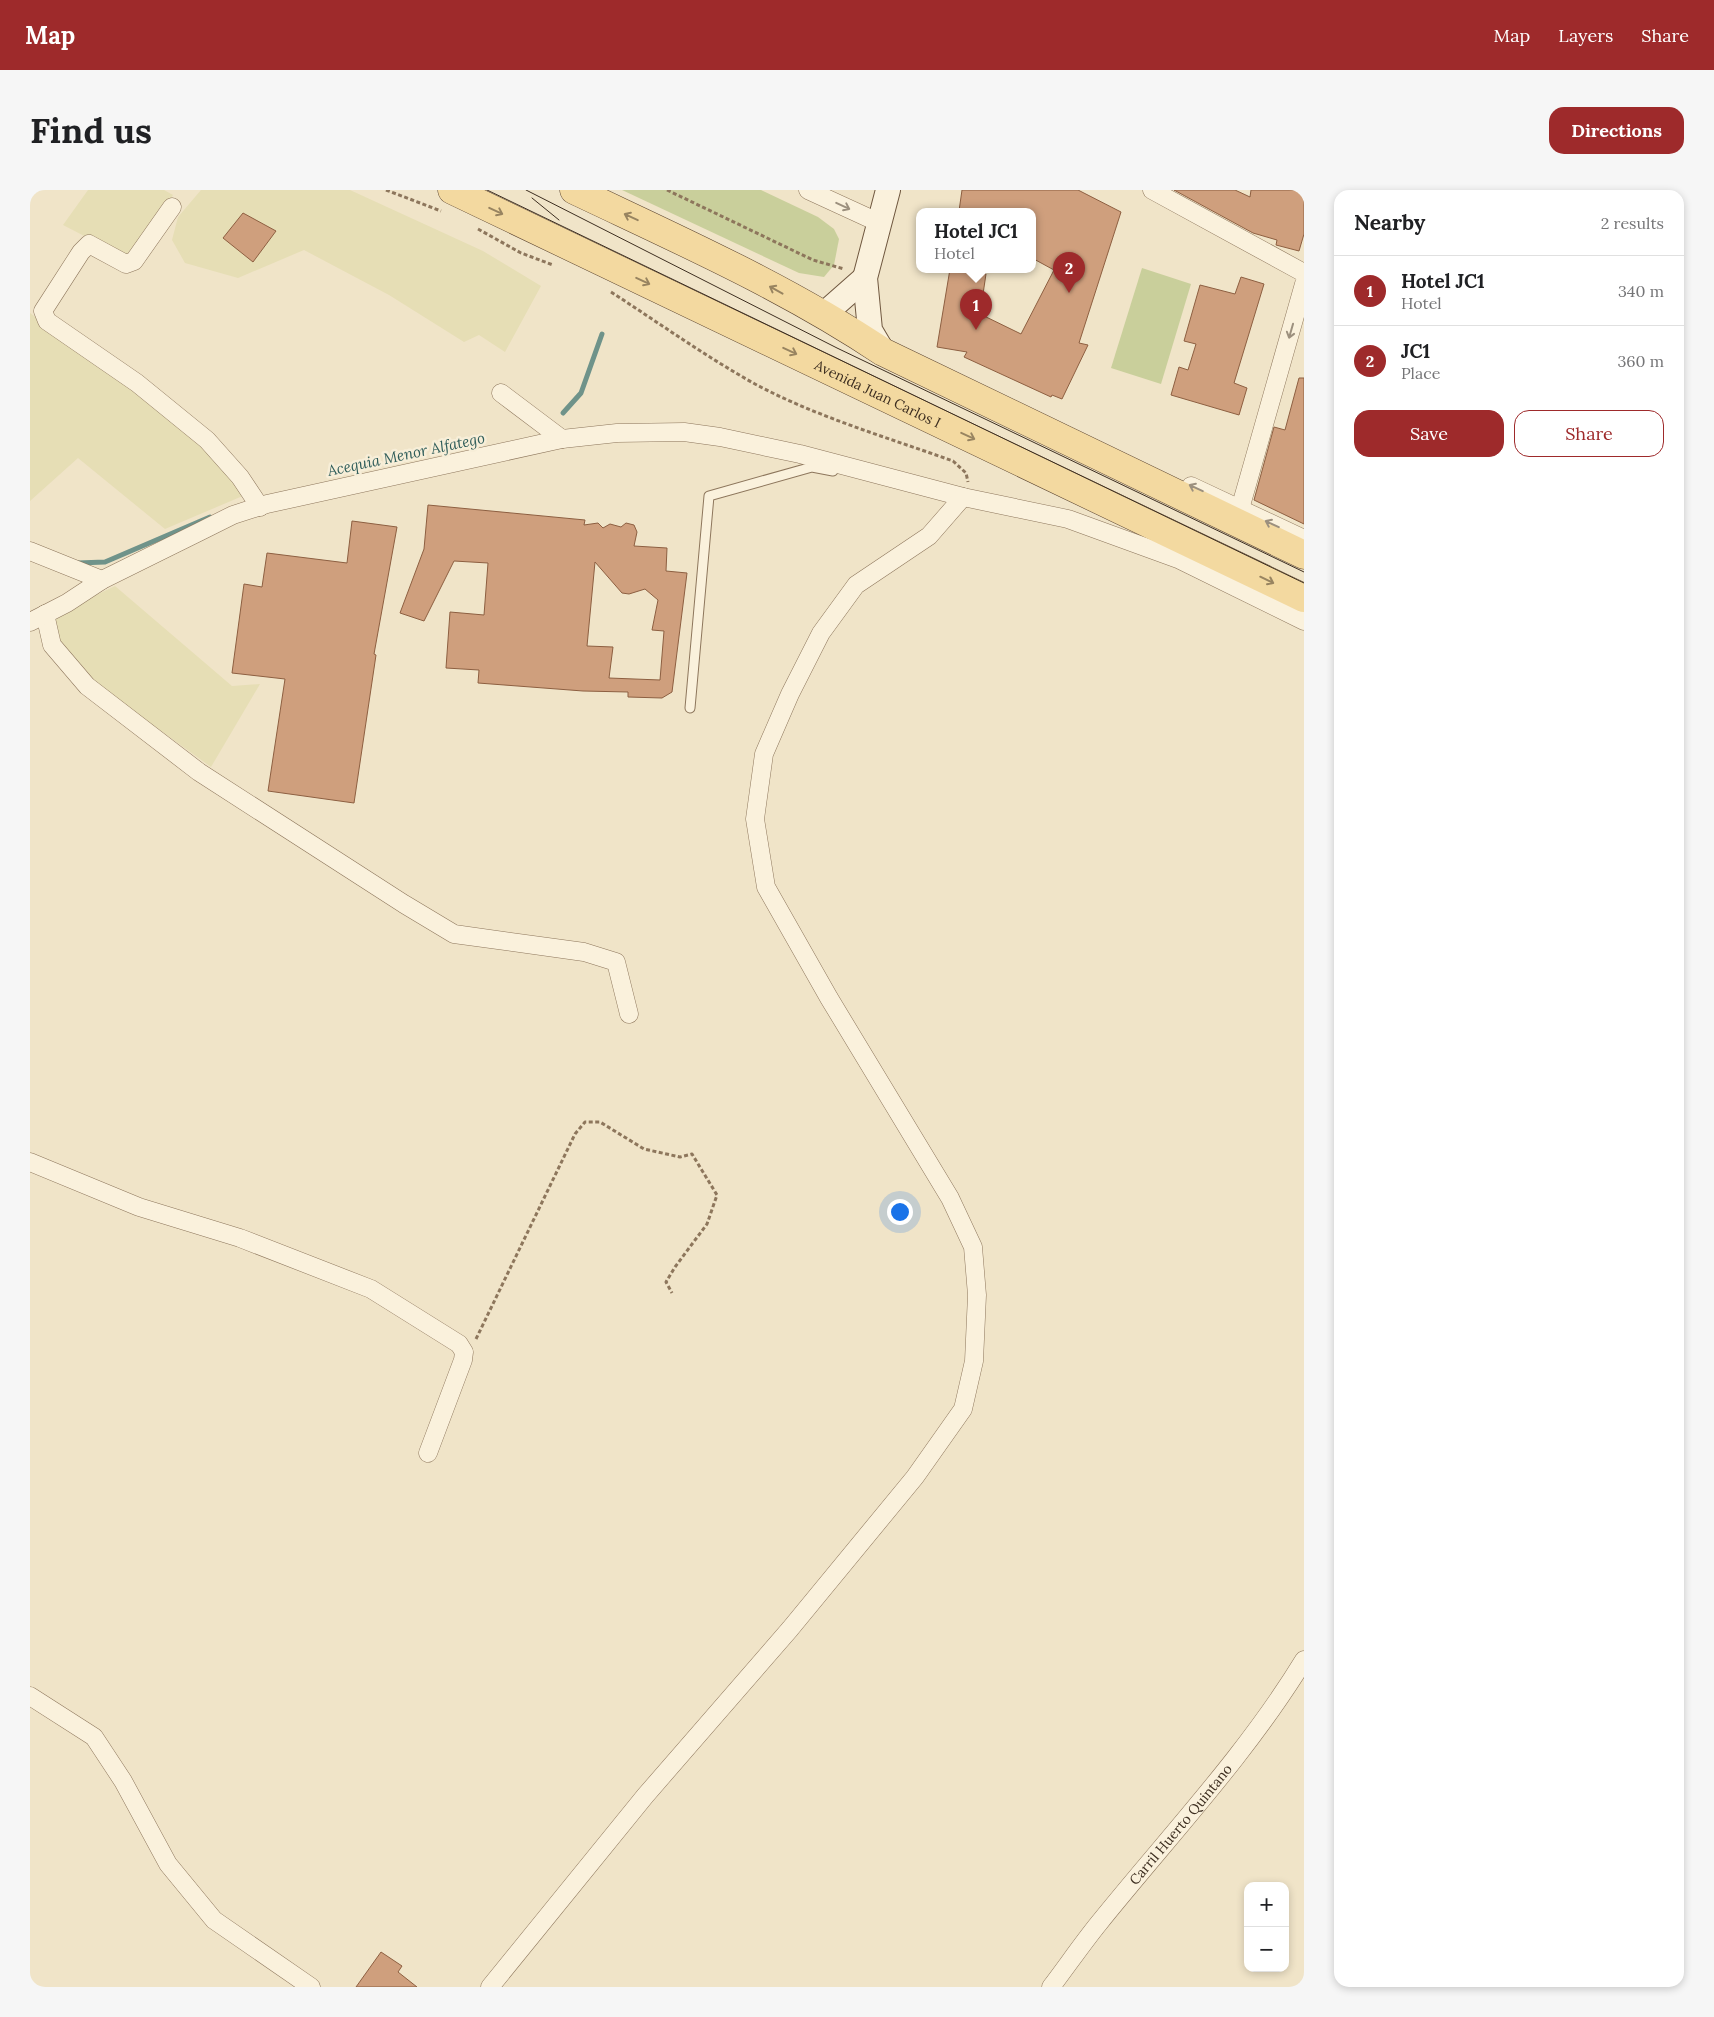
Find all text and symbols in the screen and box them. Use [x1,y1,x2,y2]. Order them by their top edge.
text: Map [25,20,75,51]
text: Map [1494,24,1530,47]
text: Layers [1558,24,1613,47]
text: Share [1641,24,1689,47]
button: Directions [1549,107,1684,154]
text: Find us [30,108,152,153]
one-way arrow [835,202,850,212]
one-way arrow [489,206,504,216]
popup [916,208,1036,273]
text: Nearby [1354,209,1425,236]
one-way arrow [624,212,639,221]
text: 2 results [1601,213,1664,233]
text: Hotel JC1 [934,219,1018,243]
text: Hotel [934,243,975,263]
pin: 2 [1053,252,1085,293]
text: Hotel JC1 [1401,269,1485,293]
one-way arrow [635,277,650,286]
text: 1 [1367,281,1373,301]
text: 340 m [1618,281,1664,301]
one-way arrow [770,284,784,294]
pin: 1 [960,289,992,330]
text: Hotel [1401,293,1442,313]
one-way arrow [1285,323,1295,339]
text: JC1 [1401,339,1430,363]
one-way arrow [782,347,797,356]
text: 2 [1366,351,1374,371]
text: 360 m [1617,351,1664,371]
street label: Avenida Juan Carlos I [811,356,944,432]
text: Place [1401,363,1440,383]
button: Save [1354,410,1504,457]
button: Share [1514,410,1664,457]
water label: Acequia Menor Alfatego [325,428,487,480]
one-way arrow [960,432,975,441]
one-way arrow [1189,482,1204,492]
one-way arrow [1265,518,1280,528]
one-way arrow [1259,576,1274,585]
your location [887,1199,913,1225]
street label: Carril Huerto Quintano [1125,1760,1236,1889]
map controls [1244,1882,1289,1972]
button: + [1244,1882,1289,1927]
button: − [1244,1927,1289,1972]

